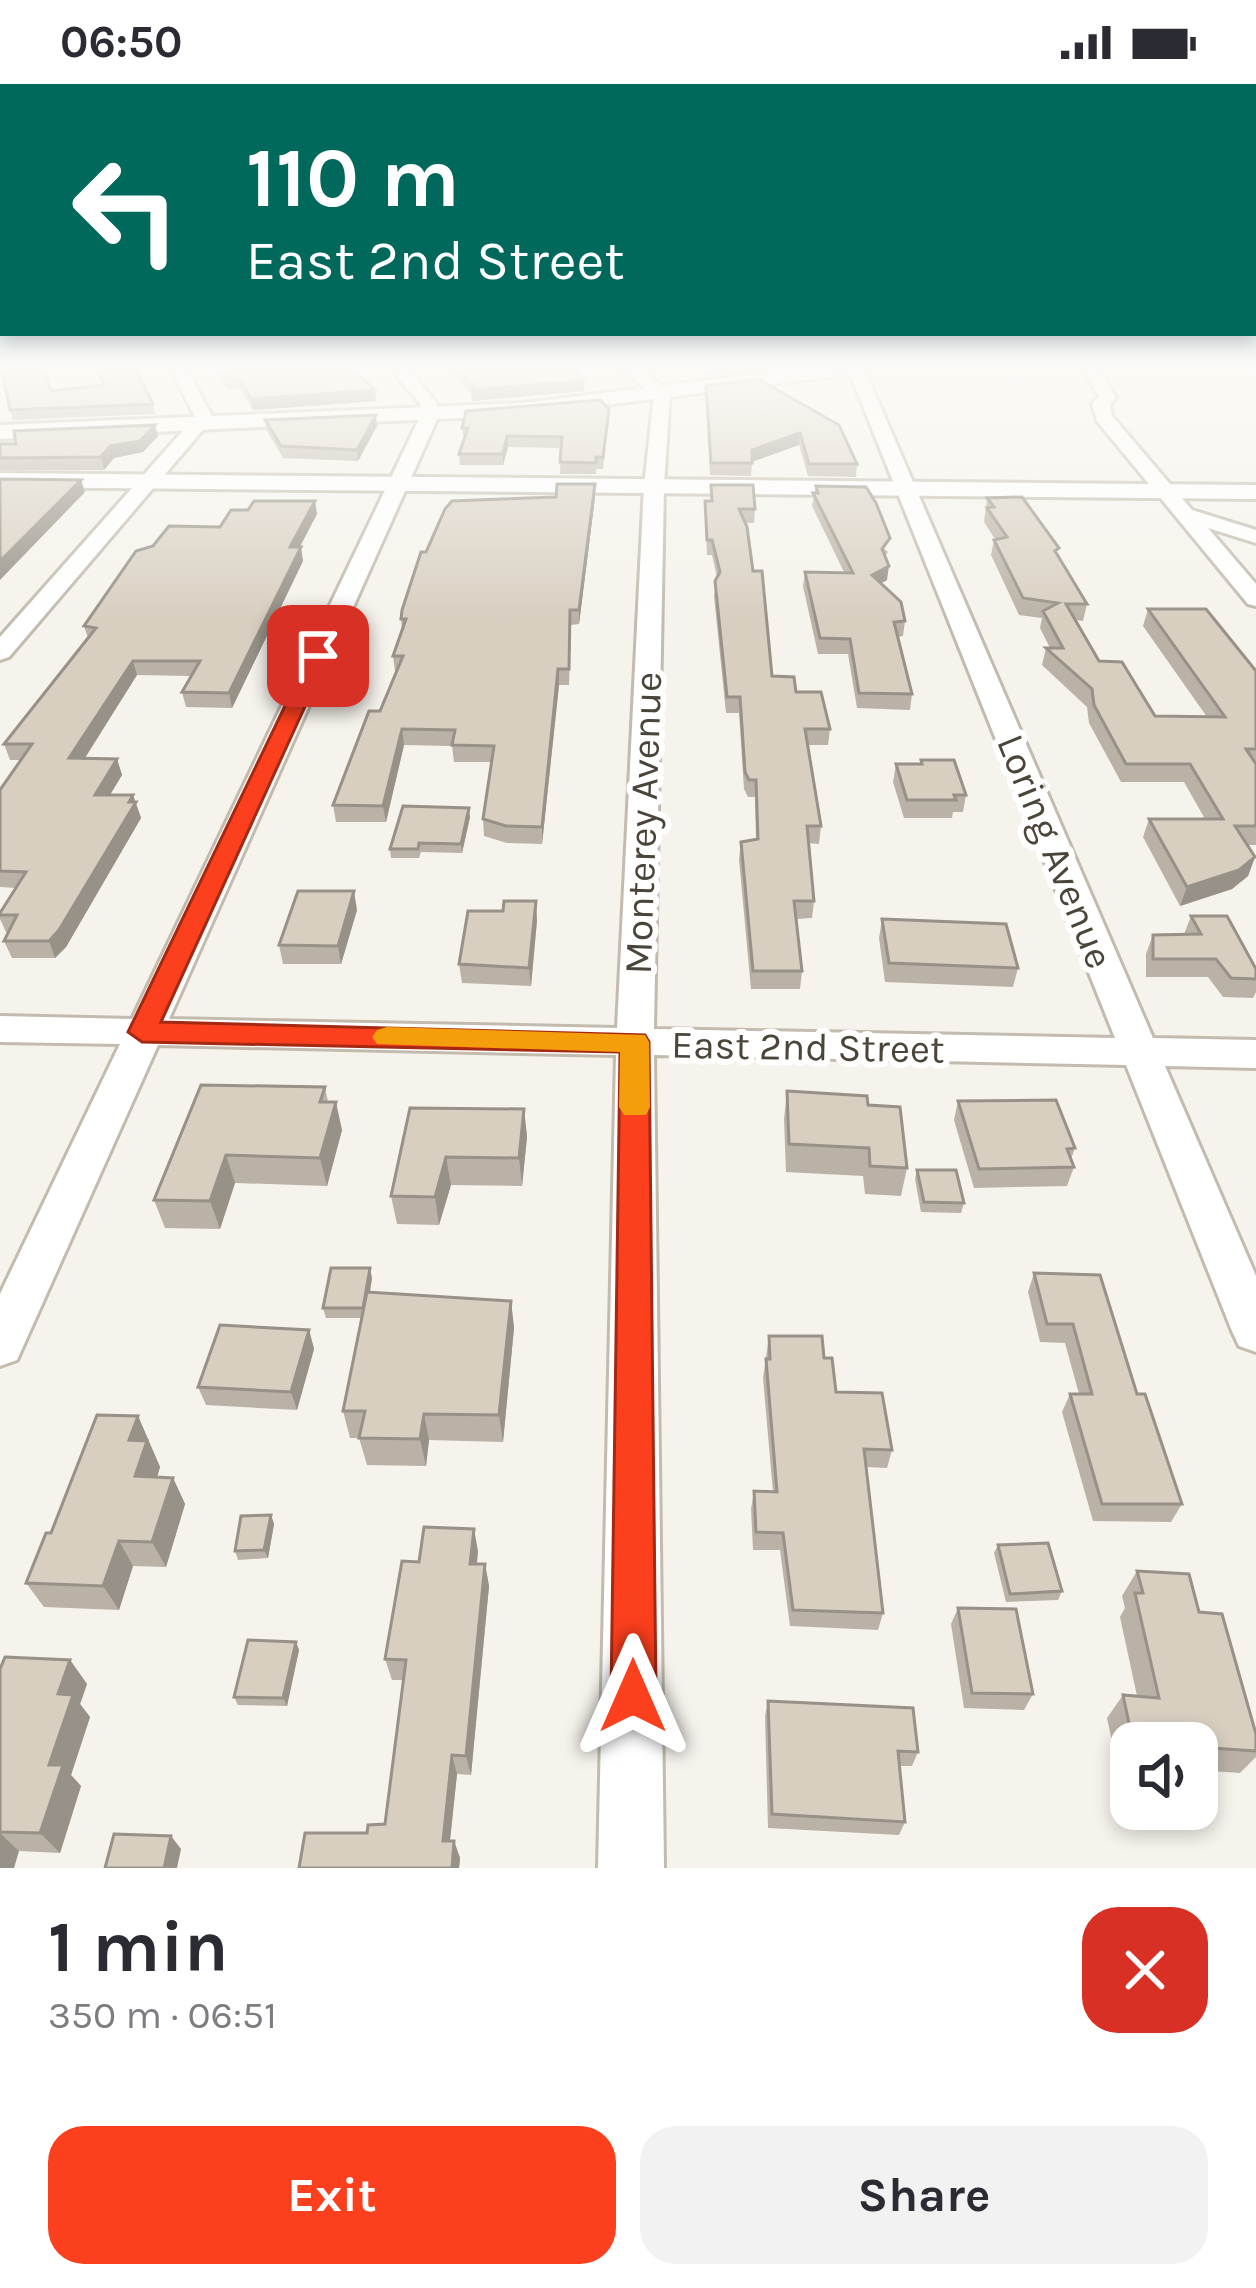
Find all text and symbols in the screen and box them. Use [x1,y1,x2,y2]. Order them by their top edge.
text: 06:50 [60,16,183,68]
text: 110 m [246,129,460,227]
icon: left [48,132,204,288]
text: East 2nd Street [246,229,625,293]
pin [267,605,369,707]
icon: arrive [285,623,351,689]
street label: Monterey Avenue [615,671,671,975]
street label: Loring Avenue [987,728,1123,975]
street label: East 2nd Street [671,1022,945,1072]
position arrow [570,1633,696,1759]
map controls [1110,1722,1218,1830]
button: sound [1110,1722,1218,1830]
text: 1 min [48,1905,229,1989]
button: close [1082,1907,1208,2033]
text: 350 m · 06:51 [48,1992,277,2038]
button: Exit [48,2126,616,2264]
button: Share [640,2126,1208,2264]

